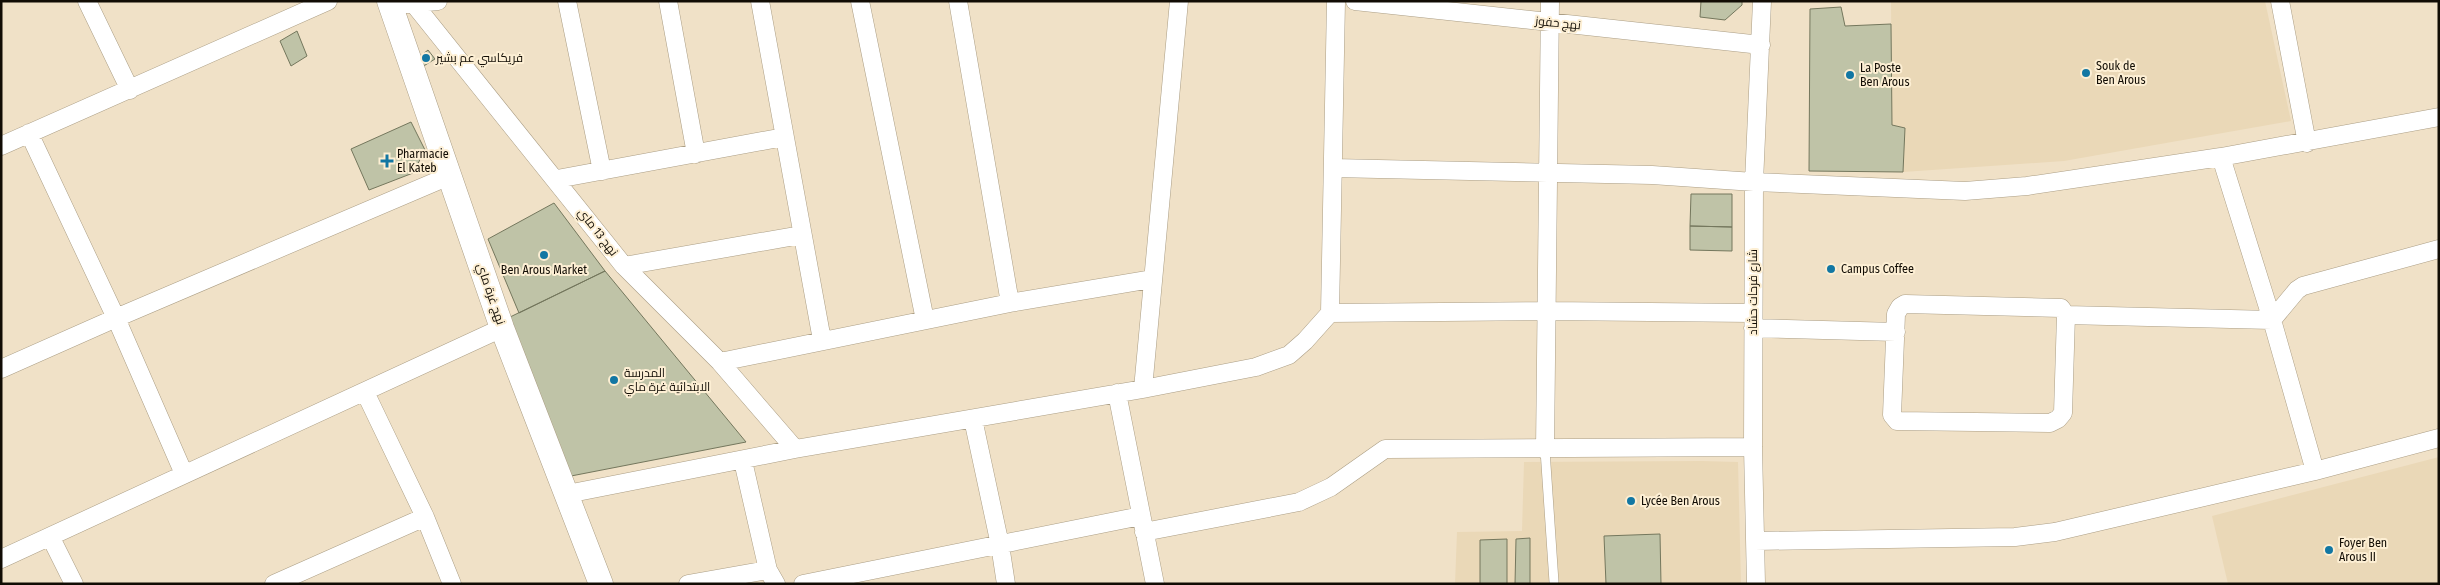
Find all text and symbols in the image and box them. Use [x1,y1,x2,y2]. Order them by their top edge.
street label: نهج حفوز [1533,14,1582,33]
place label: فريكاسي عم بشير [435,51,523,68]
marker: فريكاسي عم بشير [420,52,432,64]
place label: Souk de Ben Arous [2096,59,2146,87]
place label: La Poste Ben Arous [1860,61,1910,89]
marker: Souk de Ben Arous [2080,67,2092,79]
marker: La Poste Ben Arous [1844,69,1856,81]
place label: Pharmacie El Kateb [397,147,449,175]
marker: Pharmacie El Kateb [381,155,393,167]
street label: نهج 13 ماي [573,205,621,260]
marker: Ben Arous Market [538,249,550,261]
street label: شارع فرحات حشاد [1746,249,1761,335]
street label: نهج غرة ماي [471,261,508,328]
place label: Campus Coffee [1841,262,1914,276]
place label: Ben Arous Market [501,263,587,277]
marker: Campus Coffee [1825,263,1837,275]
place label: المدرسة الابتدائية غرة ماي [624,366,710,397]
marker: المدرسة الابتدائية غرة ماي [608,374,620,386]
place label: Lycée Ben Arous [1641,494,1720,508]
marker: Lycée Ben Arous [1625,495,1637,507]
place label: Foyer Ben Arous II [2339,536,2387,564]
marker: Foyer Ben Arous II [2323,544,2335,556]

